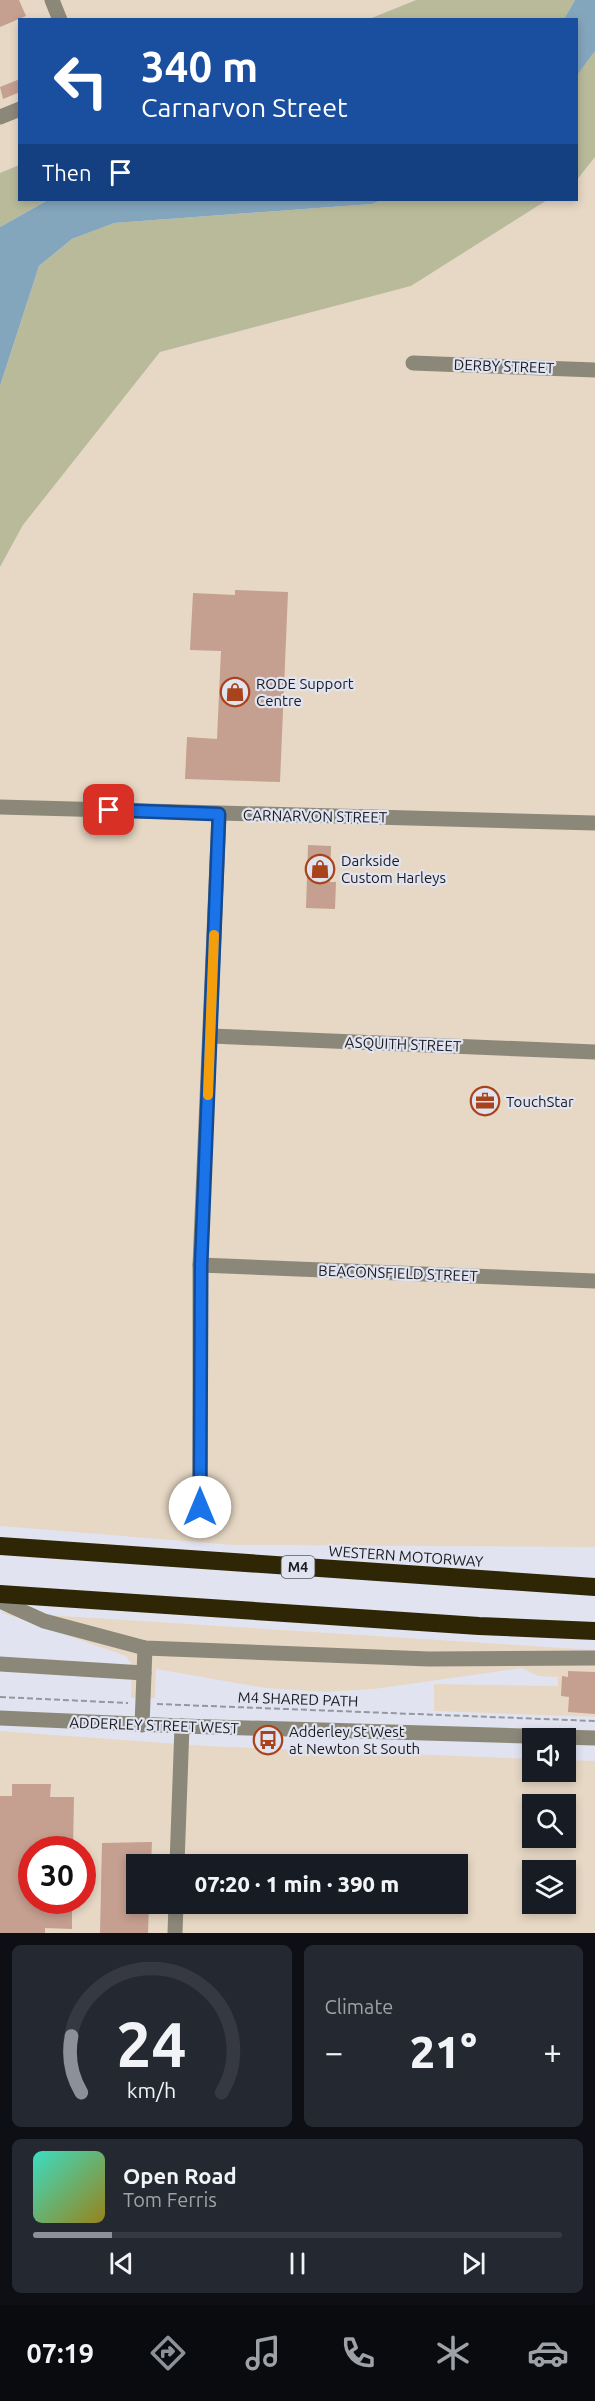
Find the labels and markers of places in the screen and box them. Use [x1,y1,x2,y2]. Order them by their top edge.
place label: RODE Support Centre [256,675,354,709]
shop icon: RODE Support Centre [219,676,251,708]
pin [83,784,134,835]
place label: Darkside Custom Harleys [341,852,446,886]
shop icon: Darkside Custom Harleys [304,853,336,885]
office icon: TouchStar [469,1085,501,1117]
place label: TouchStar [506,1093,574,1110]
place label: Adderley St West at Newton St South [289,1723,420,1757]
bus stop icon: Adderley St West at Newton St South [252,1724,284,1756]

